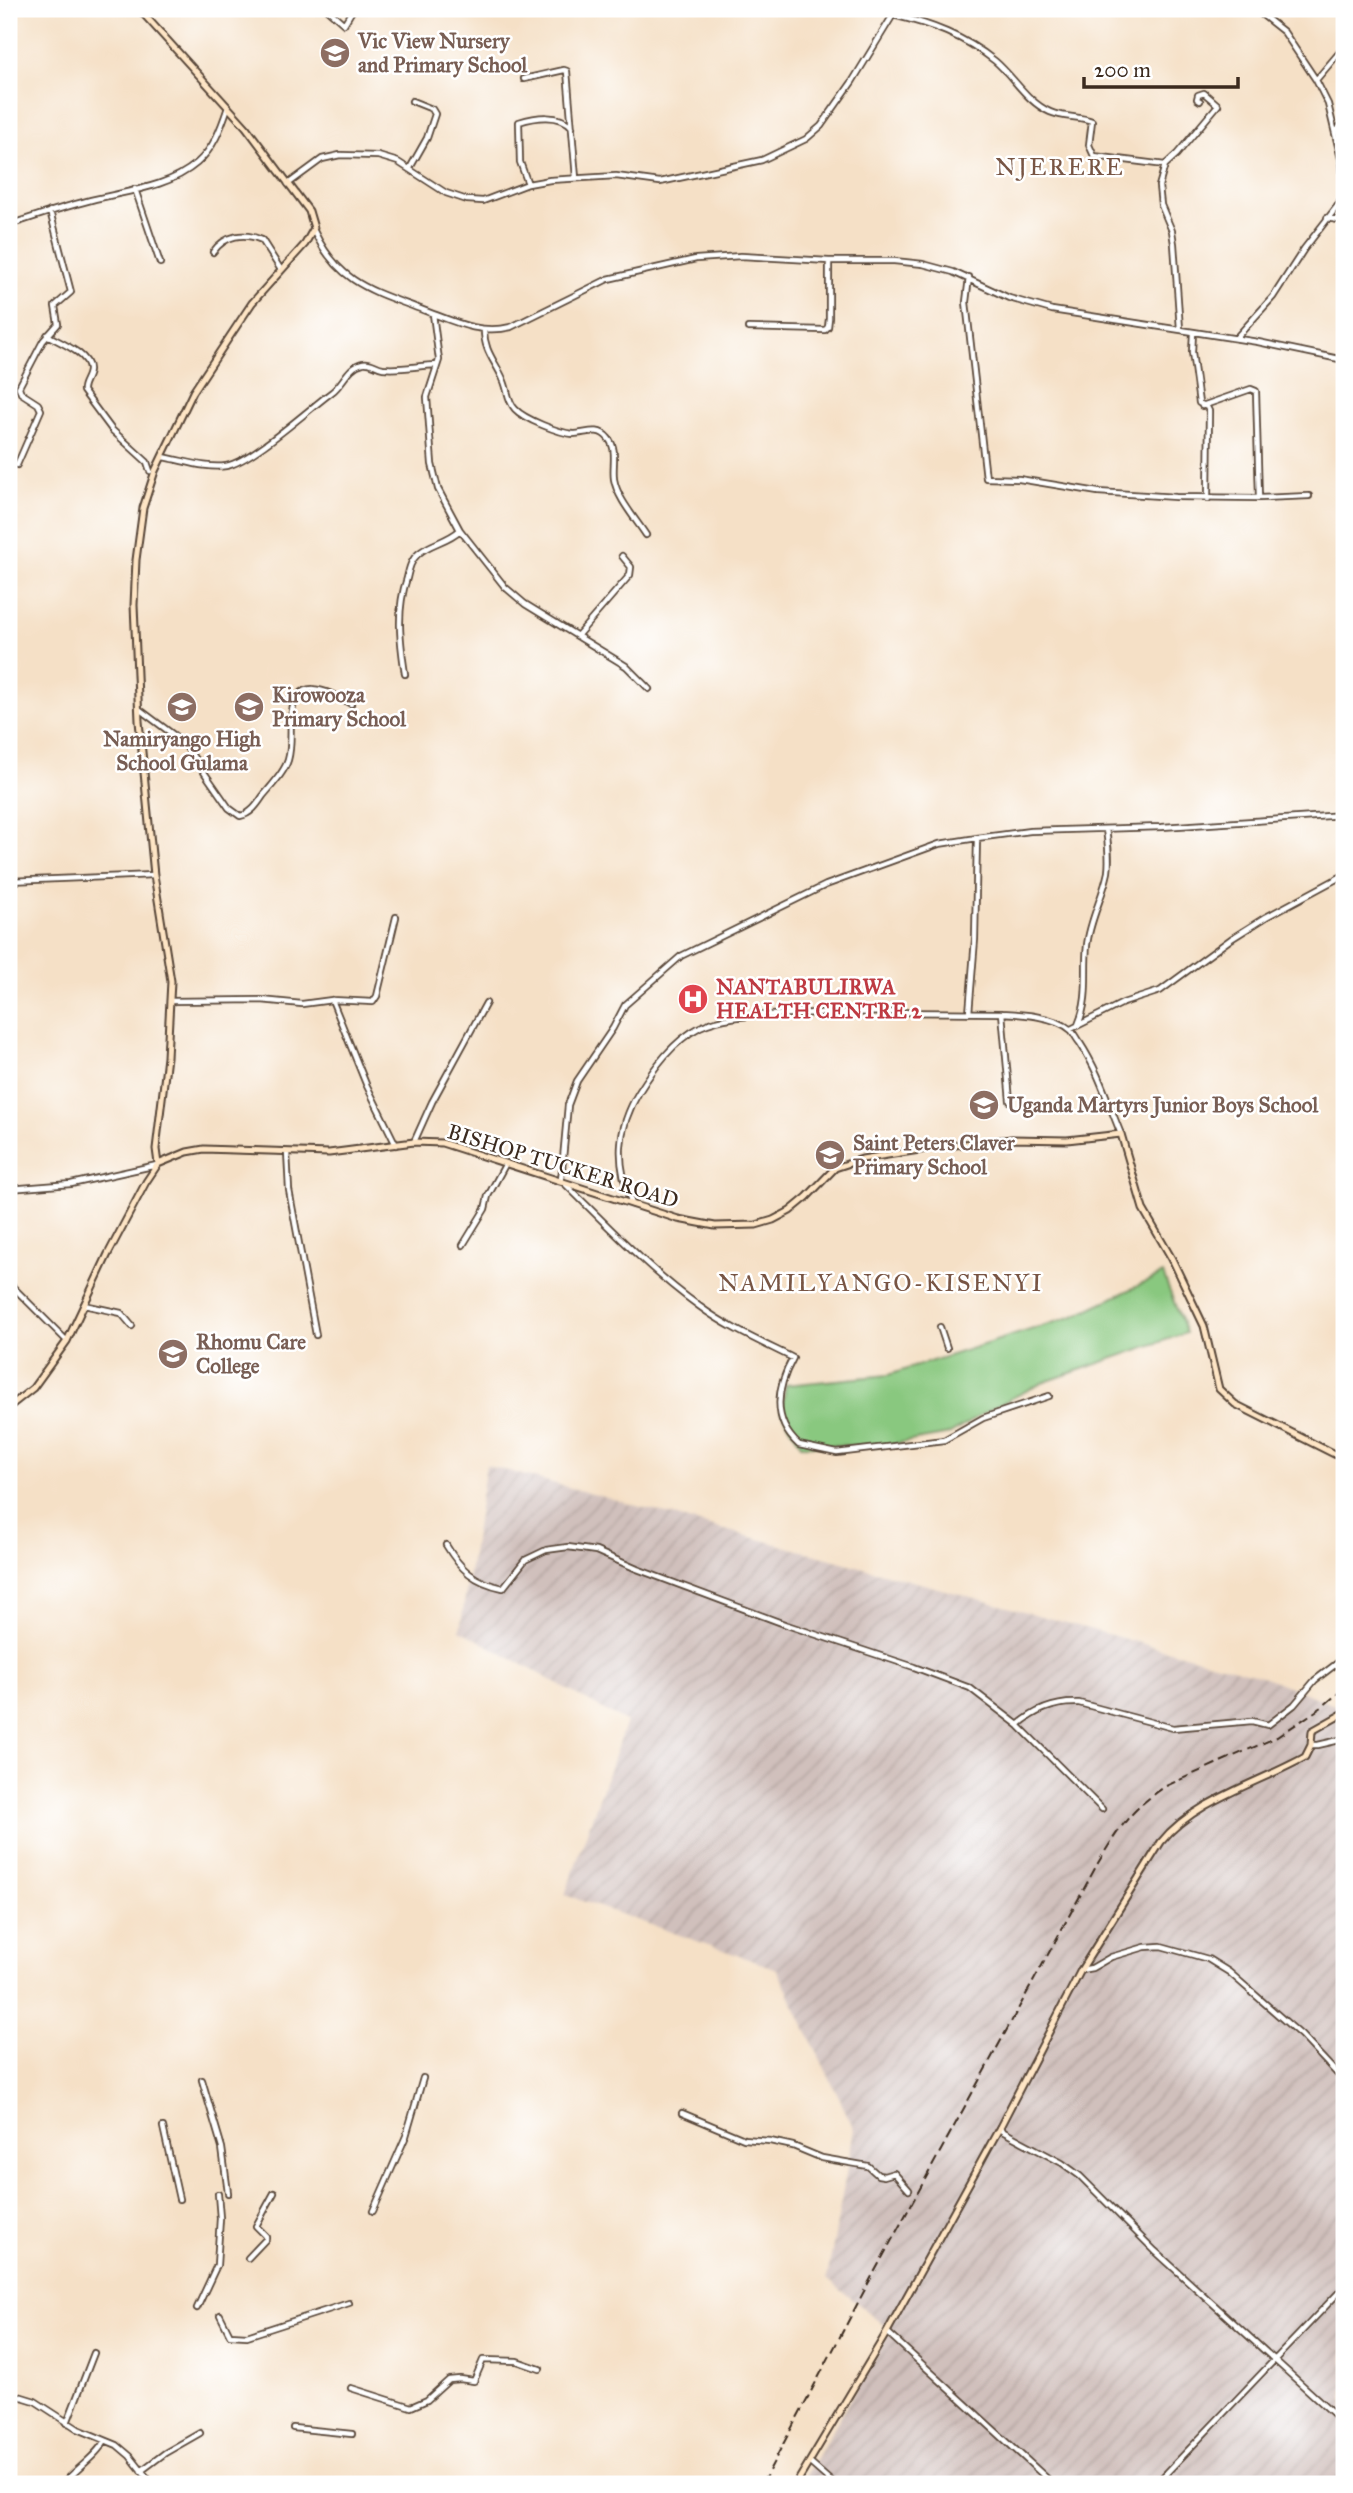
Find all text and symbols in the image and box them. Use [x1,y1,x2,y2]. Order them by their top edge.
place label: Vic View Nursery and Primary School [357,28,529,78]
school or university icon: Vic View Nursery and Primary School [318,36,352,70]
scale bar [1084,46,1238,90]
text: 200 m [1094,57,1151,83]
district label: NJERERE [995,152,1125,182]
place label: Kirowooza Primary School [272,682,407,732]
school or university icon: Namiryango High School Gulama [165,690,199,724]
school or university icon: Kirowooza Primary School [232,690,266,724]
place label: Namiryango High School Gulama [103,726,261,776]
place label: NANTABULIRWA HEALTH CENTRE 2 [716,974,922,1024]
hospital icon: NANTABULIRWA HEALTH CENTRE 2 [676,982,710,1016]
school or university icon: Uganda Martyrs Junior Boys School [967,1088,1001,1122]
place label: Uganda Martyrs Junior Boys School [1007,1092,1319,1119]
street label: BISHOP TUCKER ROAD [444,1118,682,1214]
place label: Saint Peters Claver Primary School [853,1130,1016,1180]
school or university icon: Saint Peters Claver Primary School [813,1138,847,1172]
district label: NAMILYANGO-KISENYI [718,1268,1044,1298]
place label: Rhomu Care College [196,1329,306,1379]
school or university icon: Rhomu Care College [156,1337,190,1371]

